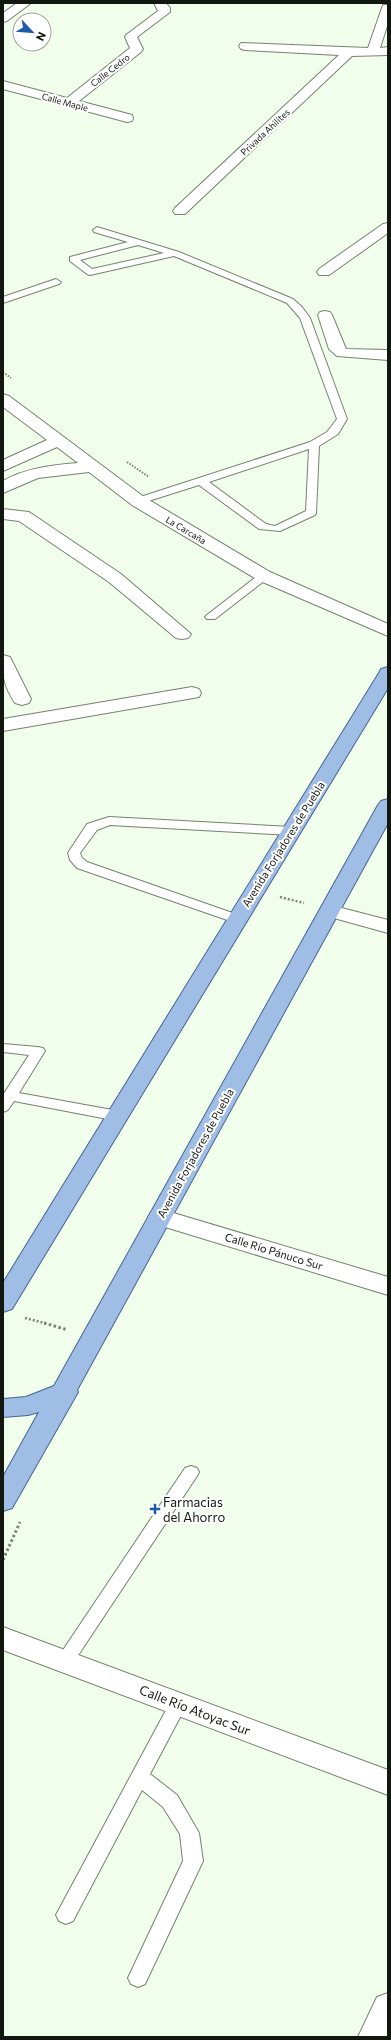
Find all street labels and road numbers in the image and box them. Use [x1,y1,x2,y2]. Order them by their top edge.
street label: Calle Cedro [88,51,132,89]
street label: Calle Maple [41,91,90,114]
street label: Privada Ahilites [238,106,292,158]
street label: La Carcaña [164,514,208,546]
street label: Avenida Forjadores de Puebla [239,779,327,909]
street label: Avenida Forjadores de Puebla [154,1086,236,1220]
street label: Calle Río Pánuco Sur [223,1230,325,1272]
street label: Calle Río Atoyac Sur [137,1681,253,1739]

